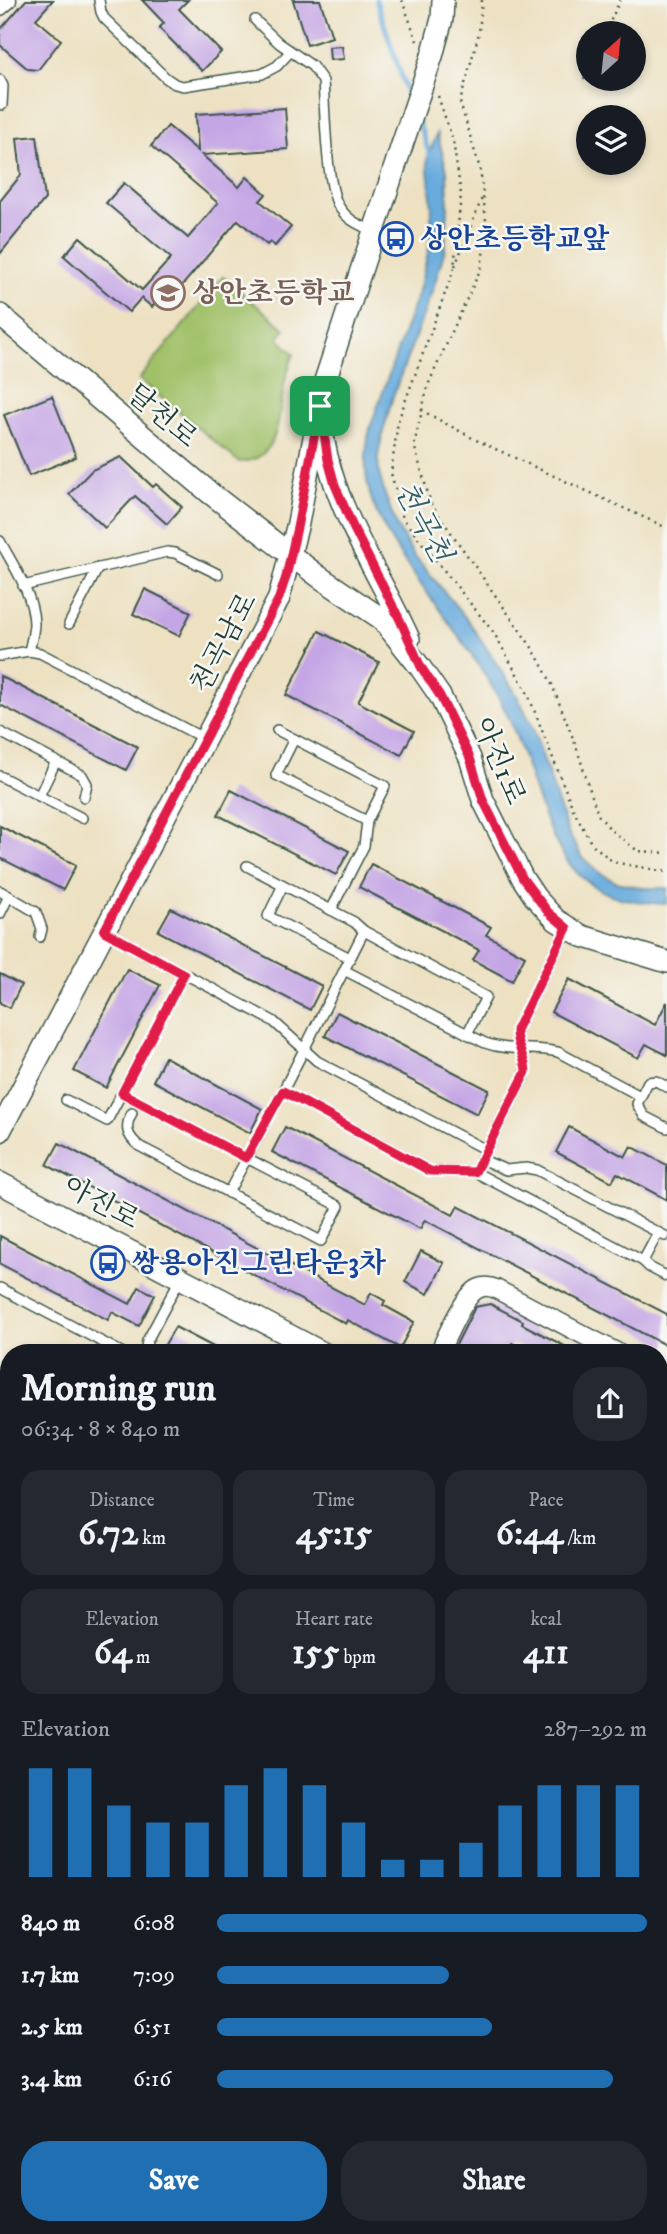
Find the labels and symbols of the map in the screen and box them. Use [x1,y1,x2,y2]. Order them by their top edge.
north arrow [576,21,646,91]
bus stop icon: 상안초등학교앞 [377,220,415,258]
place label: 상안초등학교앞 [420,222,610,257]
school or university icon: 상안초등학교 [149,274,187,312]
place label: 상안초등학교 [192,276,354,311]
pin [290,376,350,436]
street label: 달천로 [120,377,204,455]
water label: 천곡천 [385,475,460,571]
street label: 천곡남로 [183,587,265,699]
street label: 아진1로 [465,712,533,810]
street label: 아진로 [57,1168,145,1238]
bus stop icon: 쌍용아진그린타운3차 [89,1244,127,1282]
place label: 쌍용아진그린타운3차 [132,1246,387,1281]

